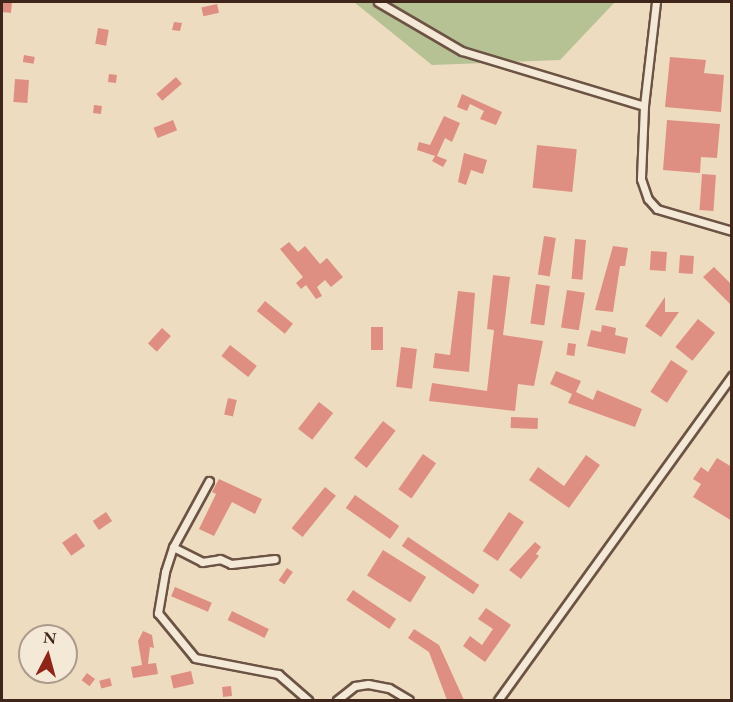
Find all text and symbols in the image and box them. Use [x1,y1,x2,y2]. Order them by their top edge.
north arrow [18,624,78,684]
text: N [42,626,57,649]

